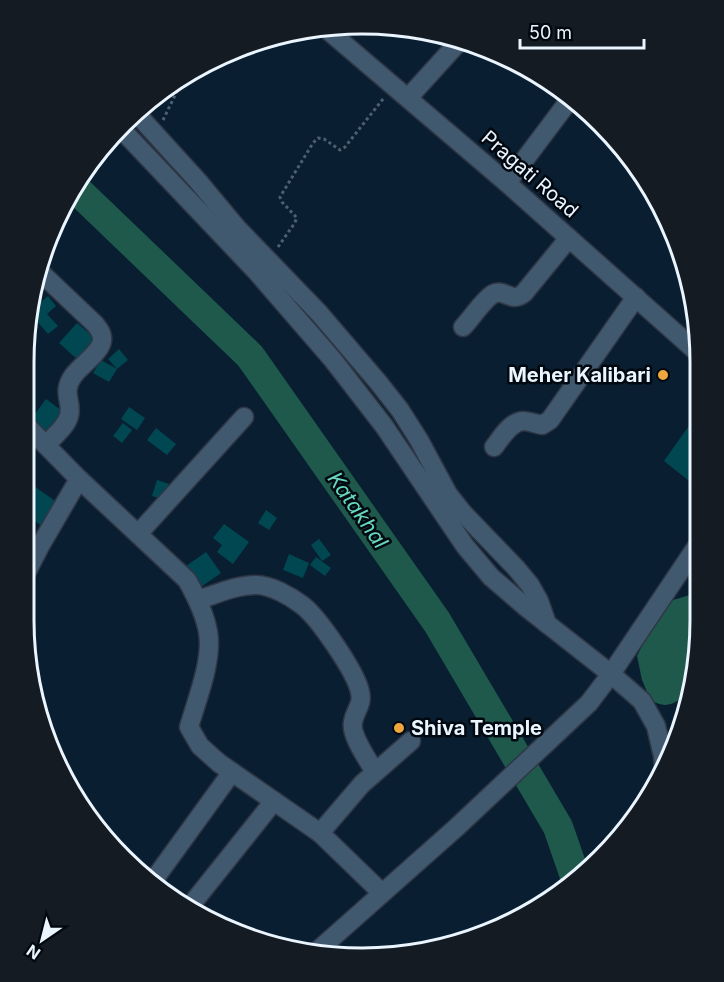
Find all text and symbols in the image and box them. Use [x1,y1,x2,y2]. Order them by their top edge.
scale bar [520,12,644,50]
text: 50 m [529,22,572,43]
street label: Pragati Road [477,125,583,223]
place label: Meher Kalibari [508,363,651,387]
marker: Meher Kalibari [656,368,670,382]
water label: Katakhal [323,467,394,554]
place label: Shiva Temple [411,716,542,740]
marker: Shiva Temple [392,721,406,735]
north arrow [12,910,72,970]
text: N [23,941,44,964]

